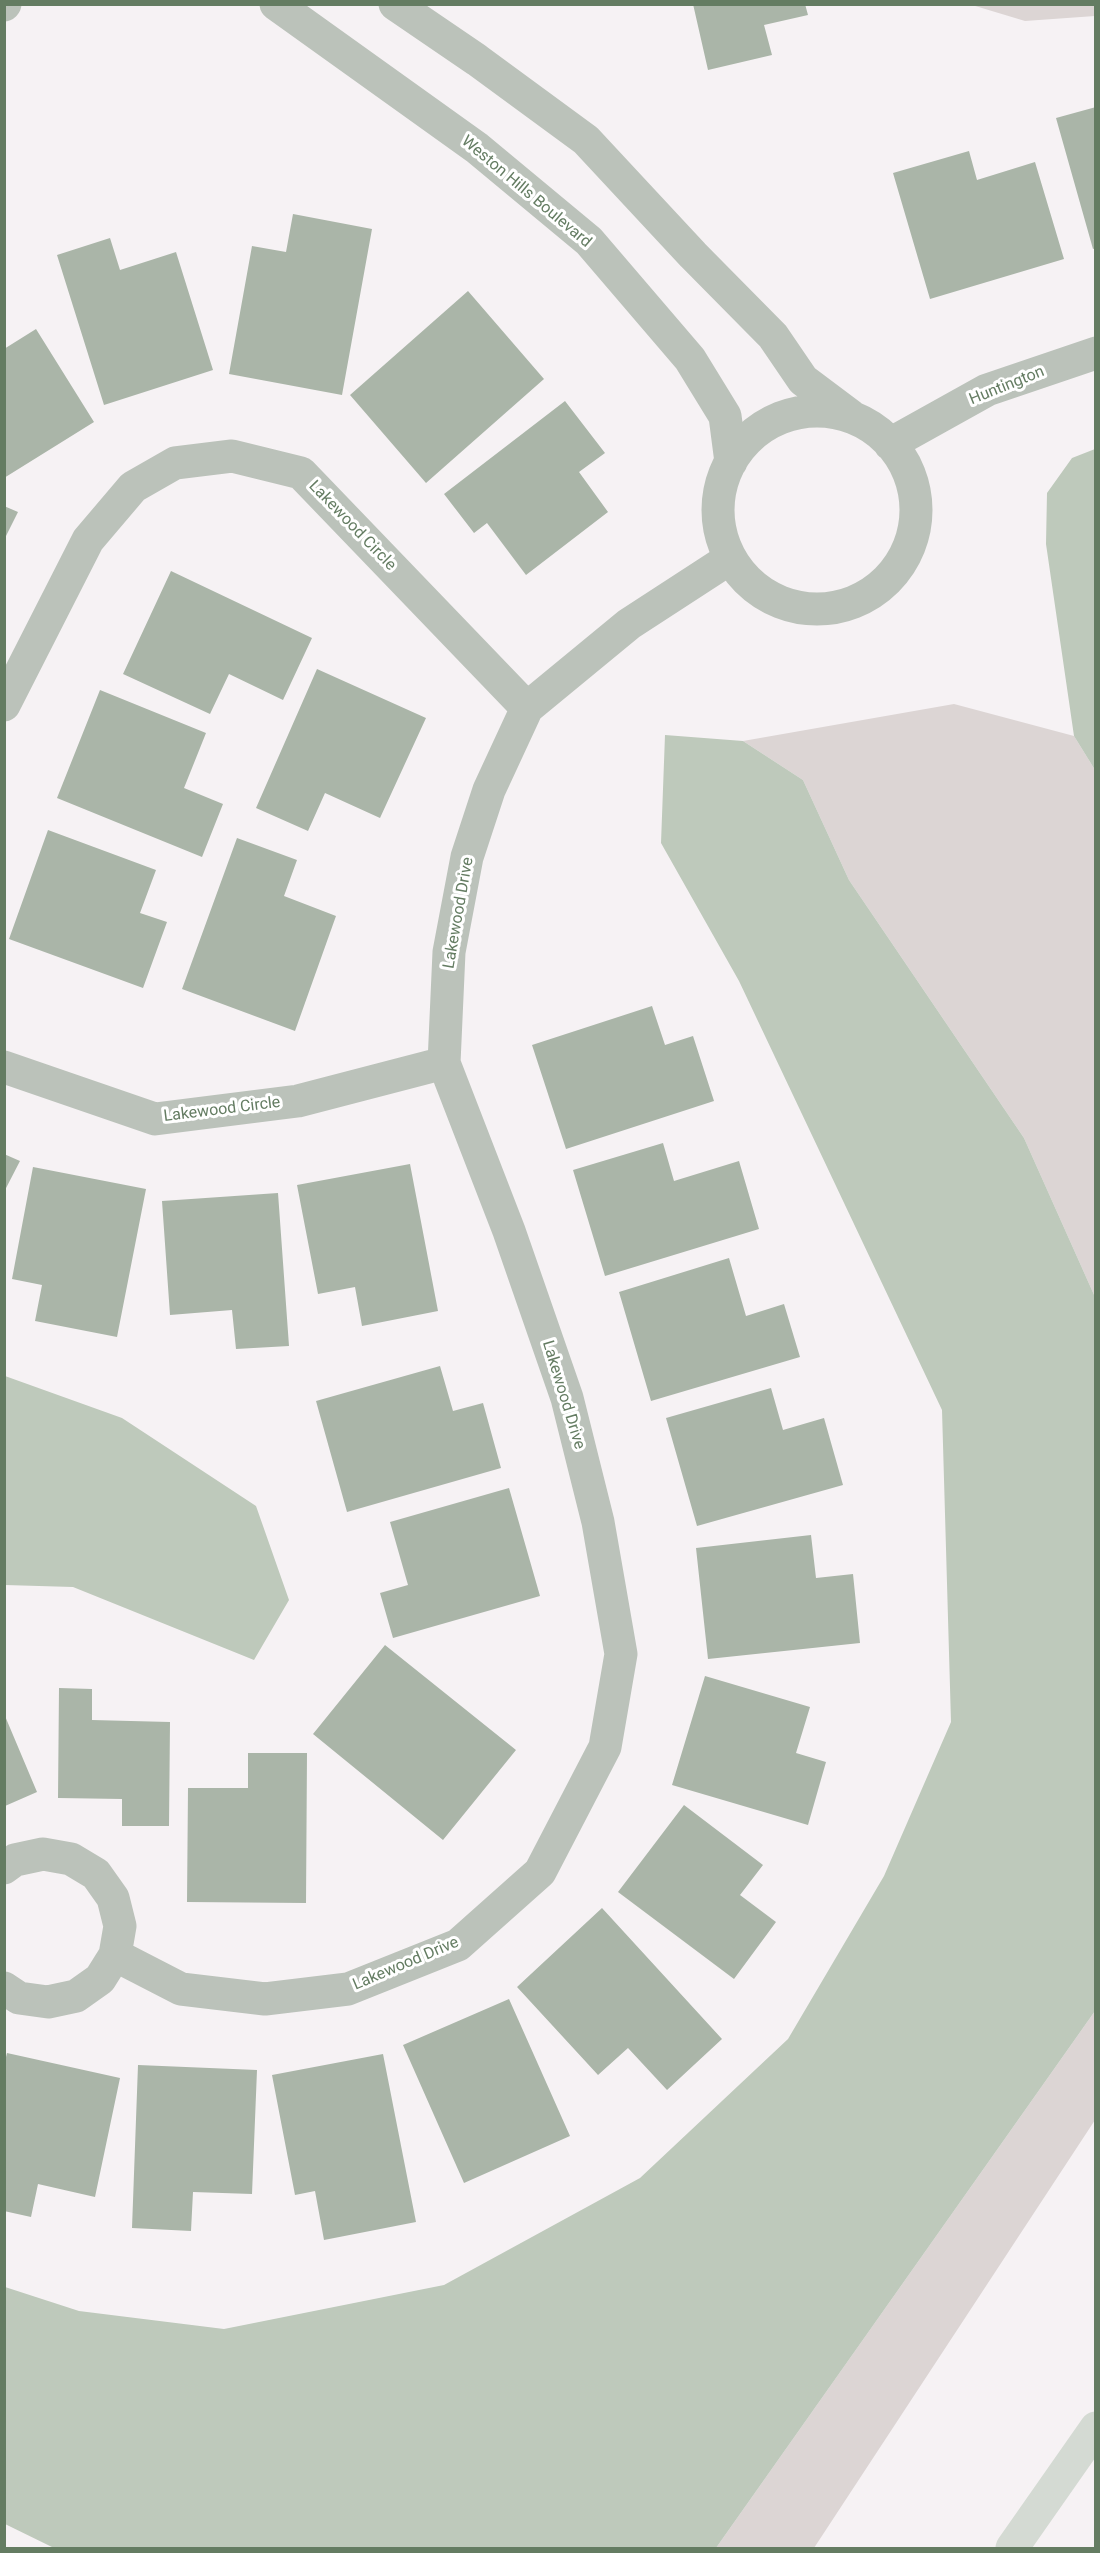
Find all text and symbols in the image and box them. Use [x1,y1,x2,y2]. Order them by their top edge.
street label: Weston Hills Boulevard [457,132,595,252]
street label: Huntington [967,362,1047,410]
street label: Lakewood Circle [304,477,400,575]
street label: Lakewood Drive [440,856,478,970]
street label: Lakewood Circle [163,1093,281,1127]
street label: Lakewood Drive [537,1338,589,1452]
street label: Lakewood Drive [350,1933,462,1995]

